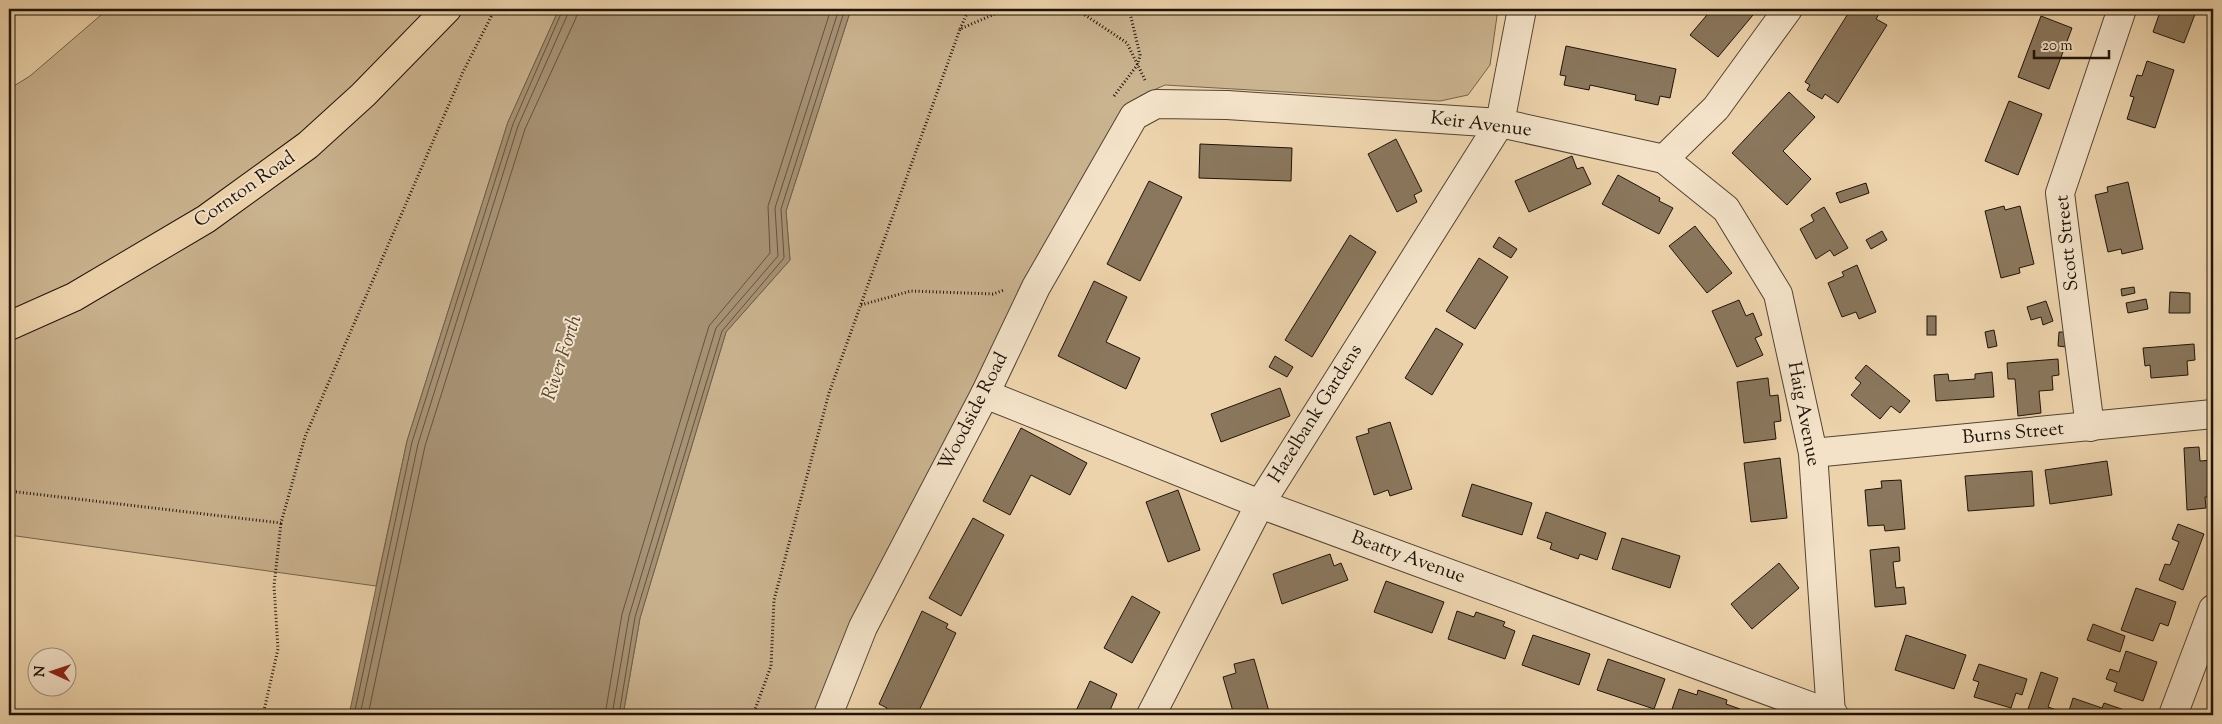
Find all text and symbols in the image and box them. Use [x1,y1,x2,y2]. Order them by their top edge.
scale bar [2034,28,2110,60]
text: 20 m [2042,36,2073,57]
street label: Keir Avenue [1429,105,1533,145]
street label: Cornton Road [189,145,301,235]
street label: Scott Street [2049,193,2086,292]
water label: River Forth [536,311,591,404]
street label: Hazelbank Gardens [1262,339,1370,489]
street label: Woodside Road [933,348,1016,476]
street label: Haig Avenue [1780,359,1826,469]
street label: Burns Street [1961,416,2065,452]
street label: Beatty Avenue [1347,525,1469,591]
north arrow [28,646,78,696]
text: N [31,665,51,678]

